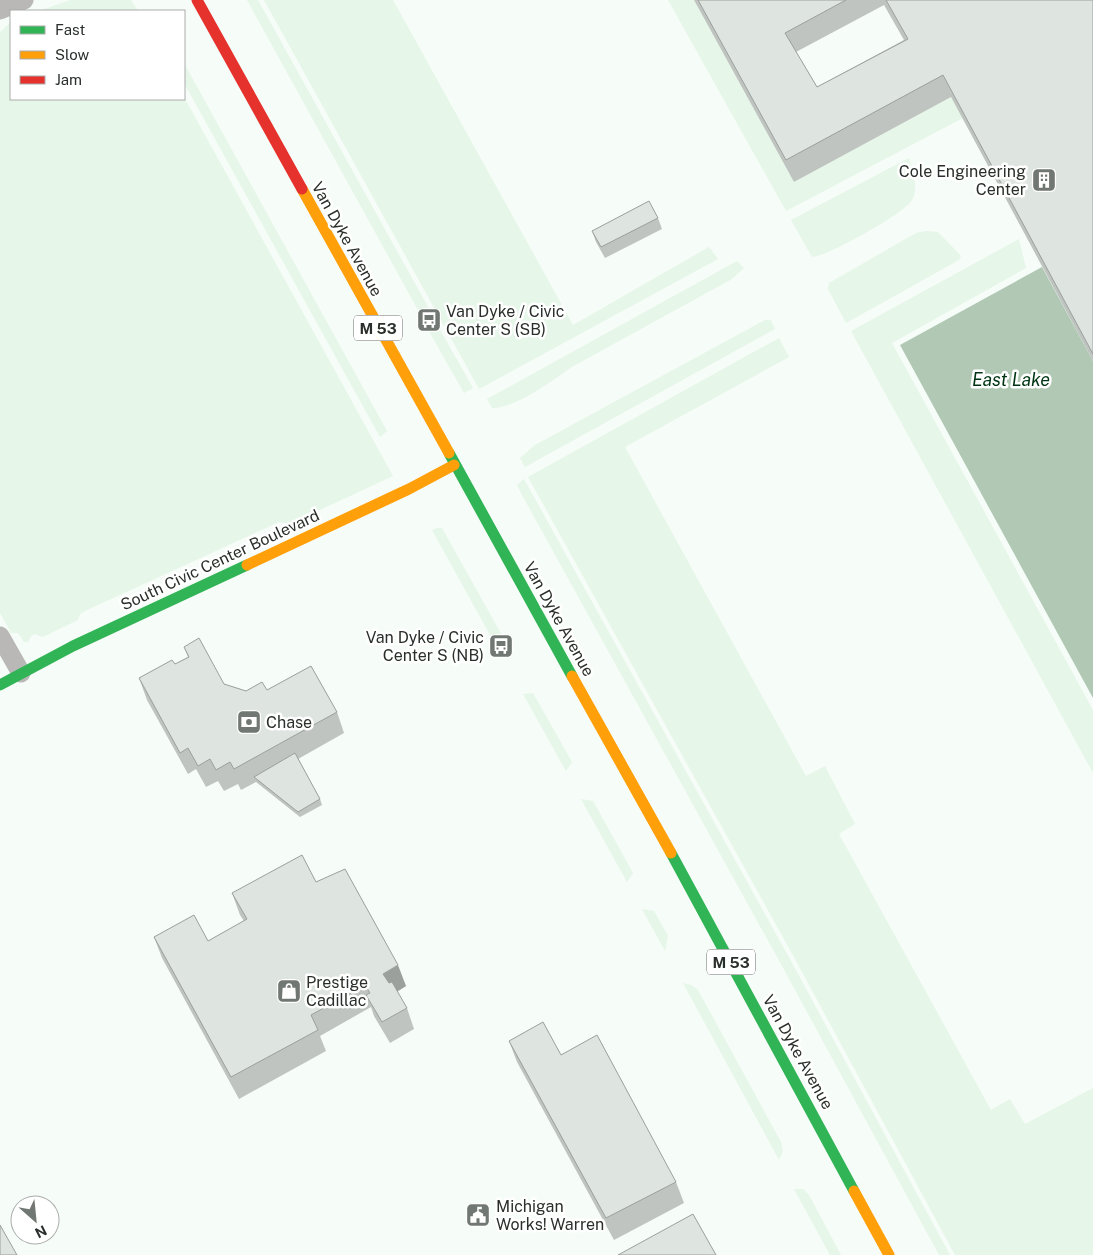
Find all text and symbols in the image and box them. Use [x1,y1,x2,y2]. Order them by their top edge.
legend [10,10,185,100]
text: Fast [55,21,85,38]
text: Slow [55,46,90,63]
text: Jam [55,71,82,88]
place label: Cole Engineering Center [899,162,1026,199]
building icon: Cole Engineering Center [1031,167,1057,193]
street label: Van Dyke Avenue [308,178,386,300]
place label: Van Dyke / Civic Center S (SB) [446,302,564,339]
bus stop icon: Van Dyke / Civic Center S (SB) [416,307,442,333]
road number: M 53 [354,316,402,340]
water label: East Lake [972,369,1050,390]
street label: South Civic Center Boulevard [118,506,322,614]
street label: Van Dyke Avenue [520,558,598,680]
place label: Van Dyke / Civic Center S (NB) [366,628,484,665]
bus stop icon: Van Dyke / Civic Center S (NB) [488,633,514,659]
bank icon: Chase [236,709,262,735]
place label: Chase [266,713,312,732]
road number: M 53 [707,950,755,974]
place label: Prestige Cadillac [306,973,368,1010]
shop icon: Prestige Cadillac [276,978,302,1004]
street label: Van Dyke Avenue [759,991,837,1113]
north arrow [10,1195,60,1245]
place label: Michigan Works! Warren [496,1197,604,1234]
public building icon: Michigan Works! Warren [465,1202,491,1228]
text: N [32,1222,49,1241]

